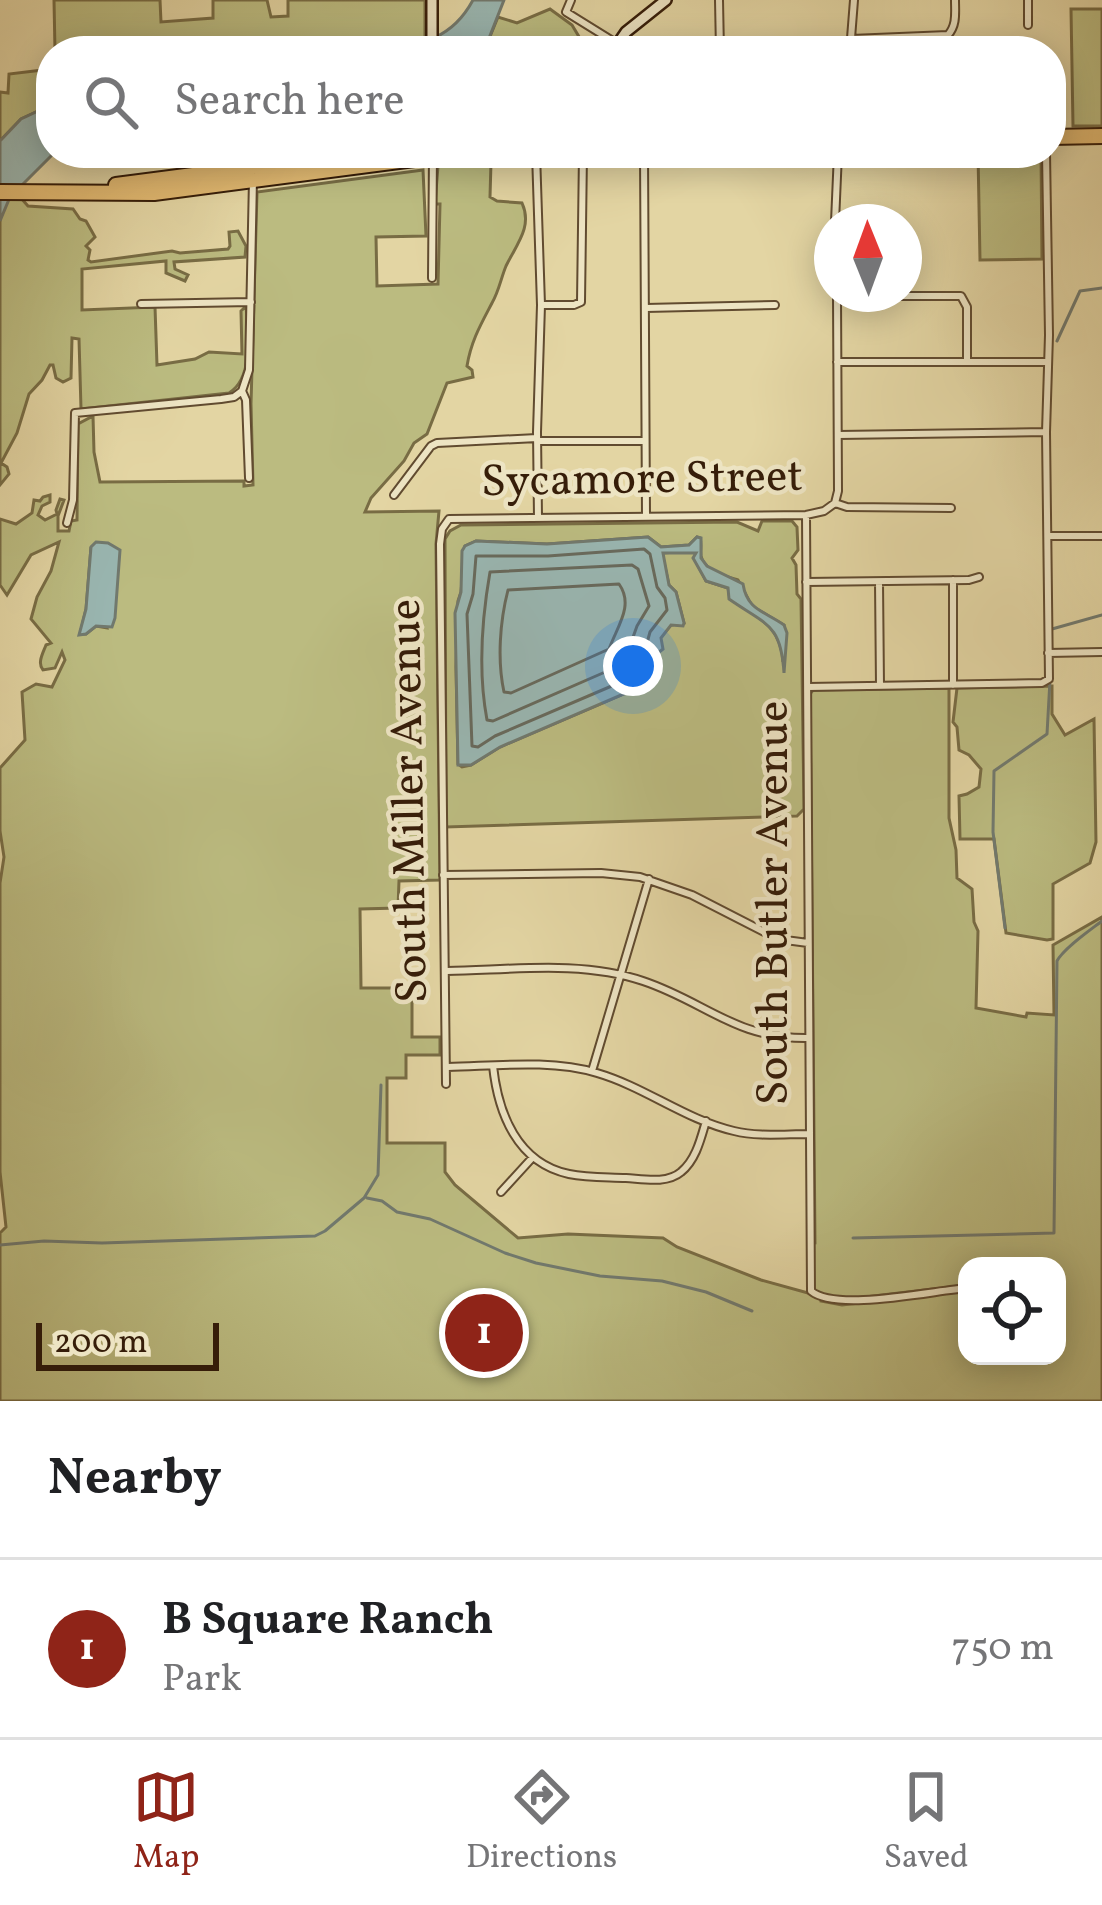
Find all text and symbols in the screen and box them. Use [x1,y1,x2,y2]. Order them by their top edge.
search box [36,36,1066,168]
icon: search [78,69,144,135]
text: Search here [174,71,405,134]
north arrow [814,204,922,312]
street label: Sycamore Street [480,447,804,515]
street label: South Miller Avenue [376,598,446,1004]
your location [603,636,663,696]
street label: South Butler Avenue [744,701,807,1105]
map controls [958,1257,1066,1365]
button: locate [958,1257,1066,1365]
pin: 1 [445,1288,523,1378]
scale bar [36,1317,219,1370]
text: 200 m [54,1321,148,1367]
text: Nearby [48,1444,222,1515]
text: B Square Ranch [162,1590,494,1653]
text: 1 [79,1622,95,1676]
text: 750 m [951,1622,1054,1676]
text: Park [162,1653,242,1707]
tab: Map [133,1764,199,1882]
tab: Directions [466,1764,617,1882]
tab: Saved [884,1764,969,1882]

